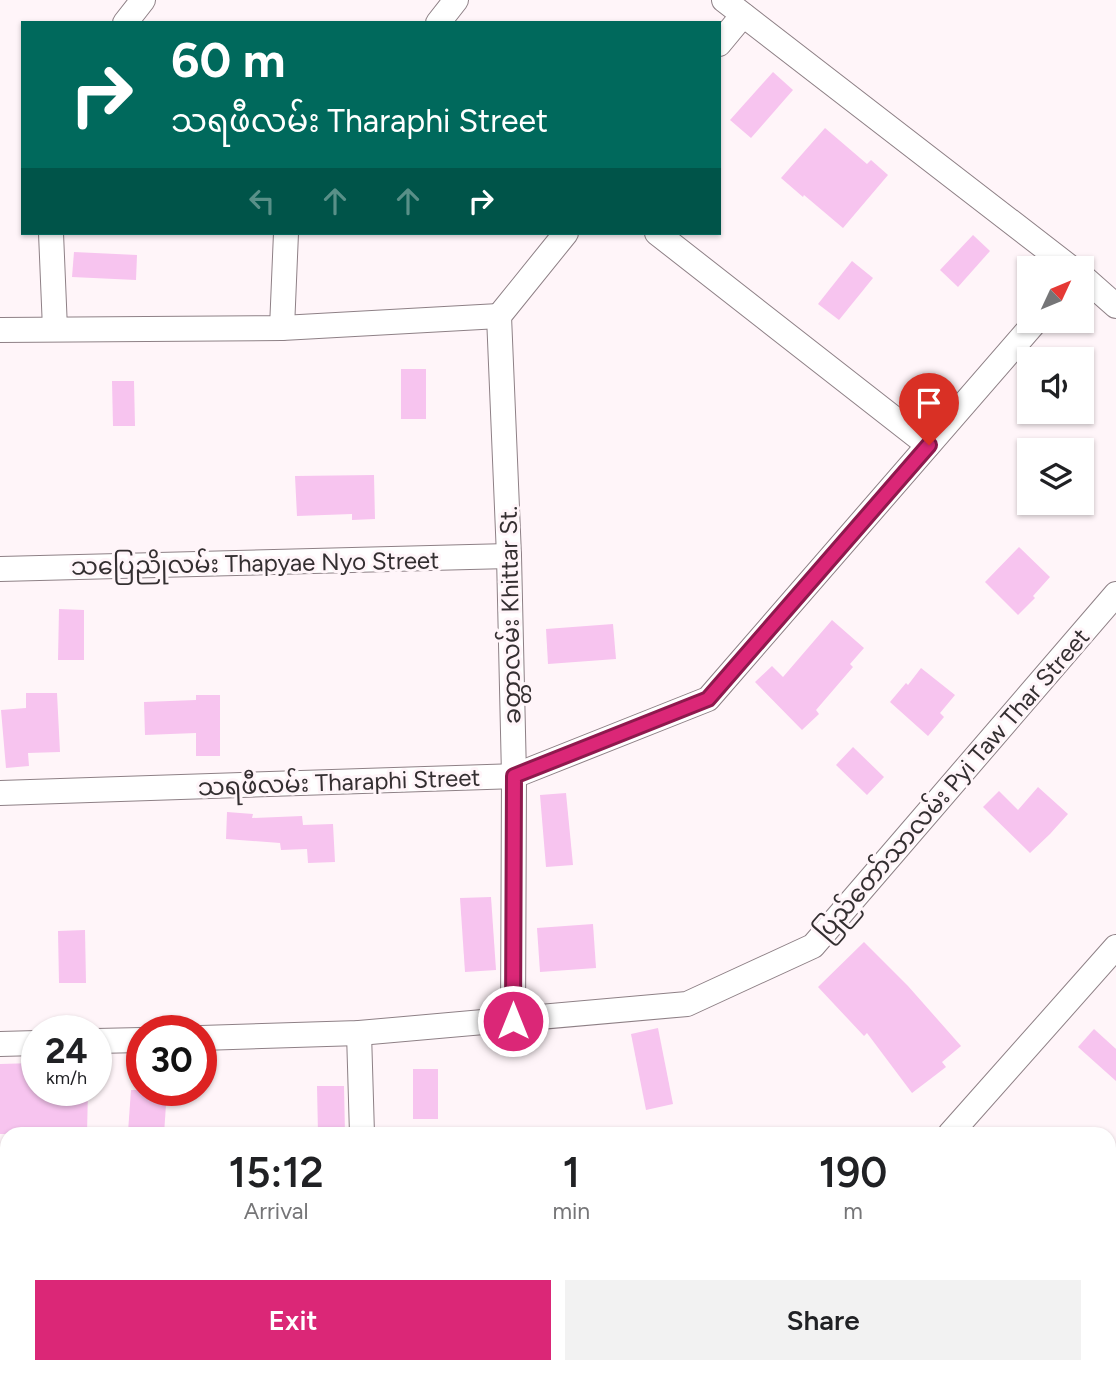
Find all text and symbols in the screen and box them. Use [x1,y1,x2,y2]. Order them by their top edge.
text: 60 m [171,30,286,89]
icon: right [56,49,147,140]
text: သရဖီလမ်း Tharaphi Street [171,102,548,140]
icon: left [243,182,281,220]
icon: ahead [316,182,354,220]
icon: ahead [389,182,427,220]
icon: right [462,182,500,220]
north arrow [1017,256,1094,332]
map controls [1017,256,1094,515]
button: sound [1017,347,1094,424]
pin [899,373,959,445]
icon: arrive [910,384,948,422]
button: layers [1017,438,1094,515]
street label: ခတ္တာလမ်း Khittar St. [493,505,531,724]
street label: သပြေညိုလမ်း Thapyae Nyo Street [71,544,439,586]
street label: ပြည်တော်သာလမ်း Pyi Taw Thar Street [808,622,1099,949]
street label: သရဖီလမ်း Tharaphi Street [197,762,481,806]
position arrow [476,984,550,1058]
speed limit sign: 30 [126,1015,217,1106]
text: 24 [45,1030,88,1072]
text: km/h [46,1067,87,1089]
text: 15:12 [229,1147,324,1198]
text: 1 [562,1147,580,1198]
text: 190 [819,1147,887,1198]
text: Arrival [244,1197,309,1225]
text: min [552,1197,590,1225]
text: m [843,1197,863,1225]
button: Exit [35,1280,551,1360]
button: Share [565,1280,1081,1360]

